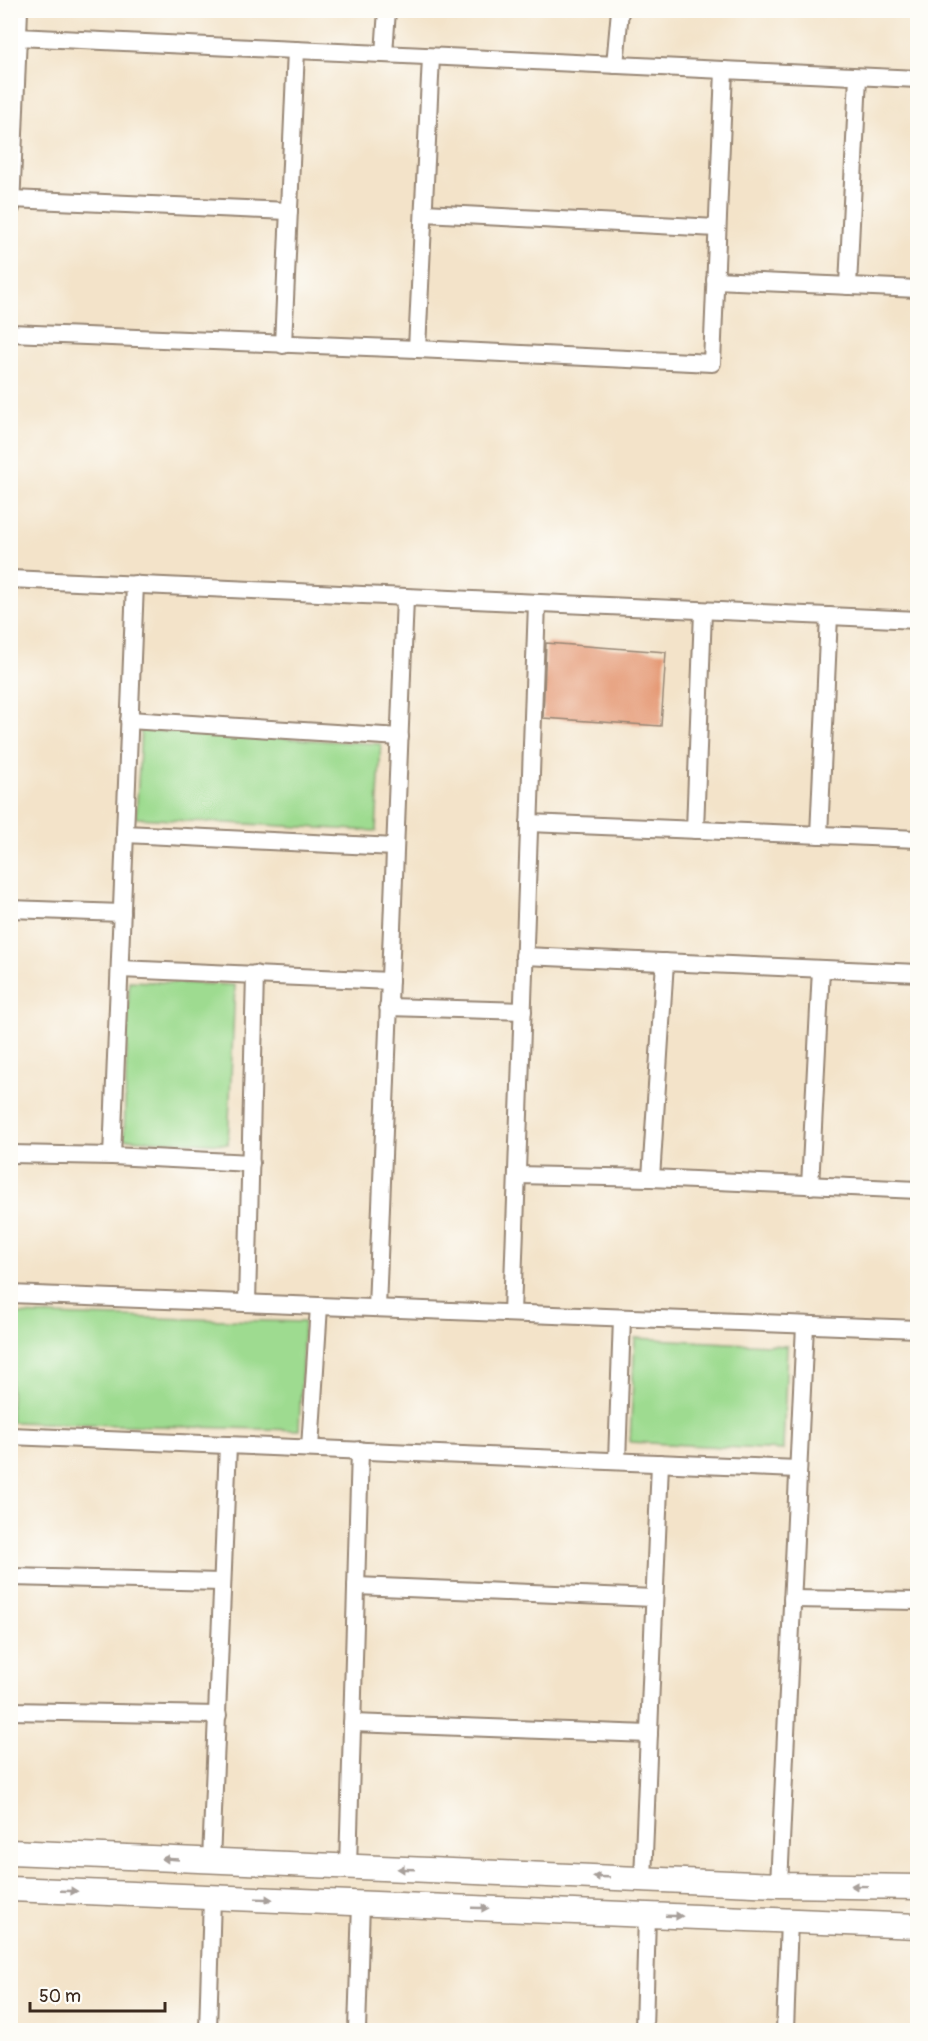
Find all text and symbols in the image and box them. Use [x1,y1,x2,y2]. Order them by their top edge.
one-way arrow [160,1855,179,1864]
one-way arrow [397,1864,416,1874]
one-way arrow [592,1872,611,1881]
one-way arrow [850,1882,869,1891]
one-way arrow [59,1887,78,1896]
one-way arrow [254,1895,273,1904]
one-way arrow [470,1903,489,1913]
one-way arrow [665,1911,684,1920]
scale bar [30,1975,165,2013]
text: 50 m [39,1985,81,2008]

